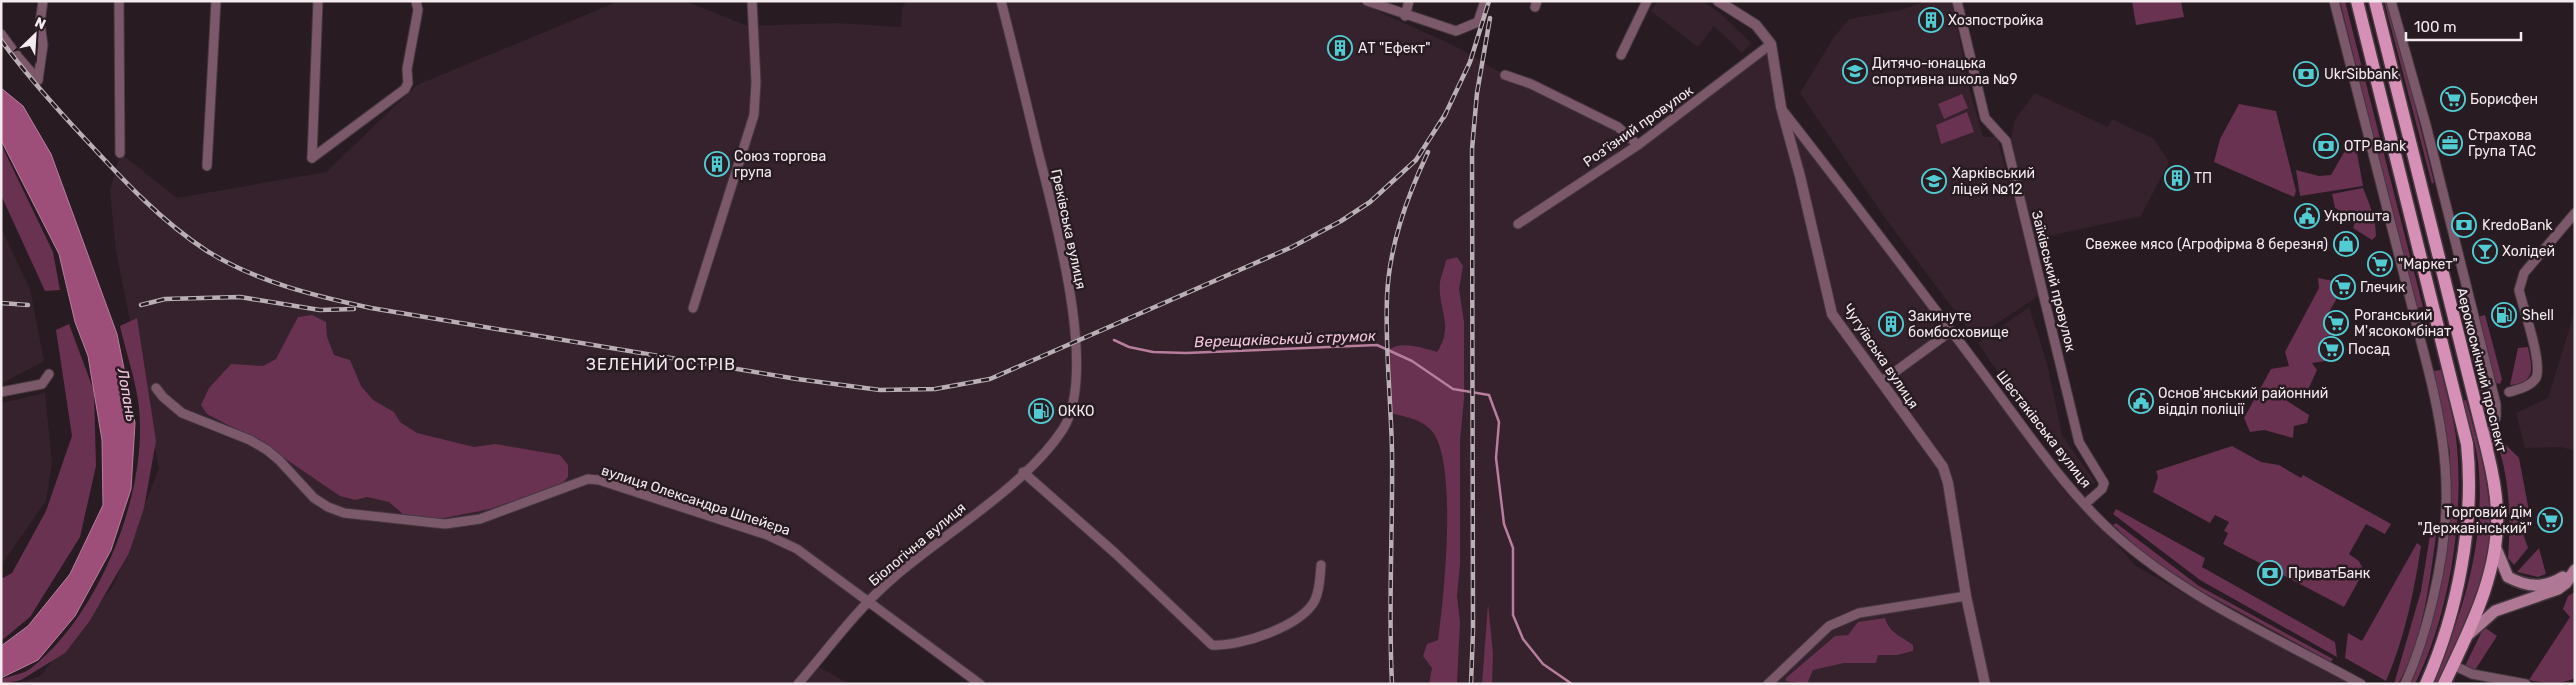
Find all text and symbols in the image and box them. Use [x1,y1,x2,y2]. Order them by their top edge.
building icon: Хозпостройка [1918,7,1944,33]
north arrow [10,10,60,60]
scale bar [2406,10,2521,42]
place label: Хозпостройка [1948,12,2043,29]
text: N [32,14,48,34]
text: 100 m [2414,18,2456,36]
building icon: АТ "Ефект" [1327,35,1353,61]
place label: АТ "Ефект" [1358,40,1430,57]
place label: Дитячо-юнацька спортивна школа №9 [1872,55,2018,88]
school or university icon: Дитячо-юнацька спортивна школа №9 [1842,58,1868,84]
bank icon: UkrSibbank [2293,61,2319,87]
place label: UkrSibbank [2324,66,2399,83]
street label: Роз’їзний провулок [1580,82,1697,171]
supermarket icon: Борисфен [2440,86,2466,112]
place label: Борисфен [2470,91,2538,108]
place label: Страхова Група ТАС [2468,127,2536,160]
office icon: Страхова Група ТАС [2437,130,2463,156]
bank icon: OTP Bank [2313,133,2339,159]
place label: OTP Bank [2344,138,2407,155]
place label: Союз торгова група [734,148,826,181]
building icon: Союз торгова група [704,151,730,177]
place label: Харківський ліцей №12 [1952,165,2035,198]
building icon: ТП [2164,165,2190,191]
street label: Греківська вулиця [1047,167,1090,291]
school or university icon: Харківський ліцей №12 [1921,168,1947,194]
place label: ТП [2194,170,2212,187]
public building icon: Укрпошта [2294,203,2320,229]
place label: Укрпошта [2324,208,2390,225]
street label: Заїківський провулок [2028,209,2079,354]
bank icon: KredoBank [2451,212,2477,238]
place label: KredoBank [2482,217,2553,234]
shop icon: Свeжee мясо (Агрофірма 8 бeрeзня) [2333,231,2359,257]
place label: Свeжee мясо (Агрофірма 8 бeрeзня) [2085,236,2328,253]
bar icon: Холідей [2472,238,2498,264]
place label: Холідей [2502,243,2555,260]
supermarket icon: "Маркет" [2367,251,2393,277]
place label: "Маркет" [2398,256,2458,273]
supermarket icon: Глечик [2330,274,2356,300]
place label: Глечик [2360,279,2406,296]
street label: Аерокосмічний проспект [2453,286,2510,454]
street label: Чугуївська вулиця [1839,300,1922,412]
fuel station icon: Shell [2491,302,2517,328]
place label: Роганський М'ясокомбінат [2354,307,2451,340]
place label: Shell [2522,307,2554,324]
place label: Закинуте бомбосховище [1908,308,2009,341]
supermarket icon: Роганський М'ясокомбінат [2323,310,2349,336]
building icon: Закинуте бомбосховище [1878,311,1904,337]
water label: Верещаківський струмок [1194,327,1377,351]
supermarket icon: Посад [2318,336,2344,362]
place label: Посад [2348,341,2390,358]
district label: ЗЕЛЕНИЙ ОСТРІВ [586,355,736,374]
water label: Лопань [113,366,141,423]
street label: Шестаківська вулиця [1993,367,2095,491]
place label: Основ'янський районний відділ поліції [2158,385,2328,418]
public building icon: Основ'янський районний відділ поліції [2128,388,2154,414]
fuel station icon: ОККО [1028,398,1054,424]
place label: ОККО [1058,403,1094,420]
street label: вулиця Олександра Шпейєра [599,462,792,539]
street label: Біологічна вулиця [865,499,969,590]
place label: Торговий дім "Державінський" [2418,504,2532,537]
supermarket icon: Торговий дім "Державінський" [2537,507,2563,533]
bank icon: ПриватБанк [2257,560,2283,586]
place label: ПриватБанк [2288,565,2371,582]

